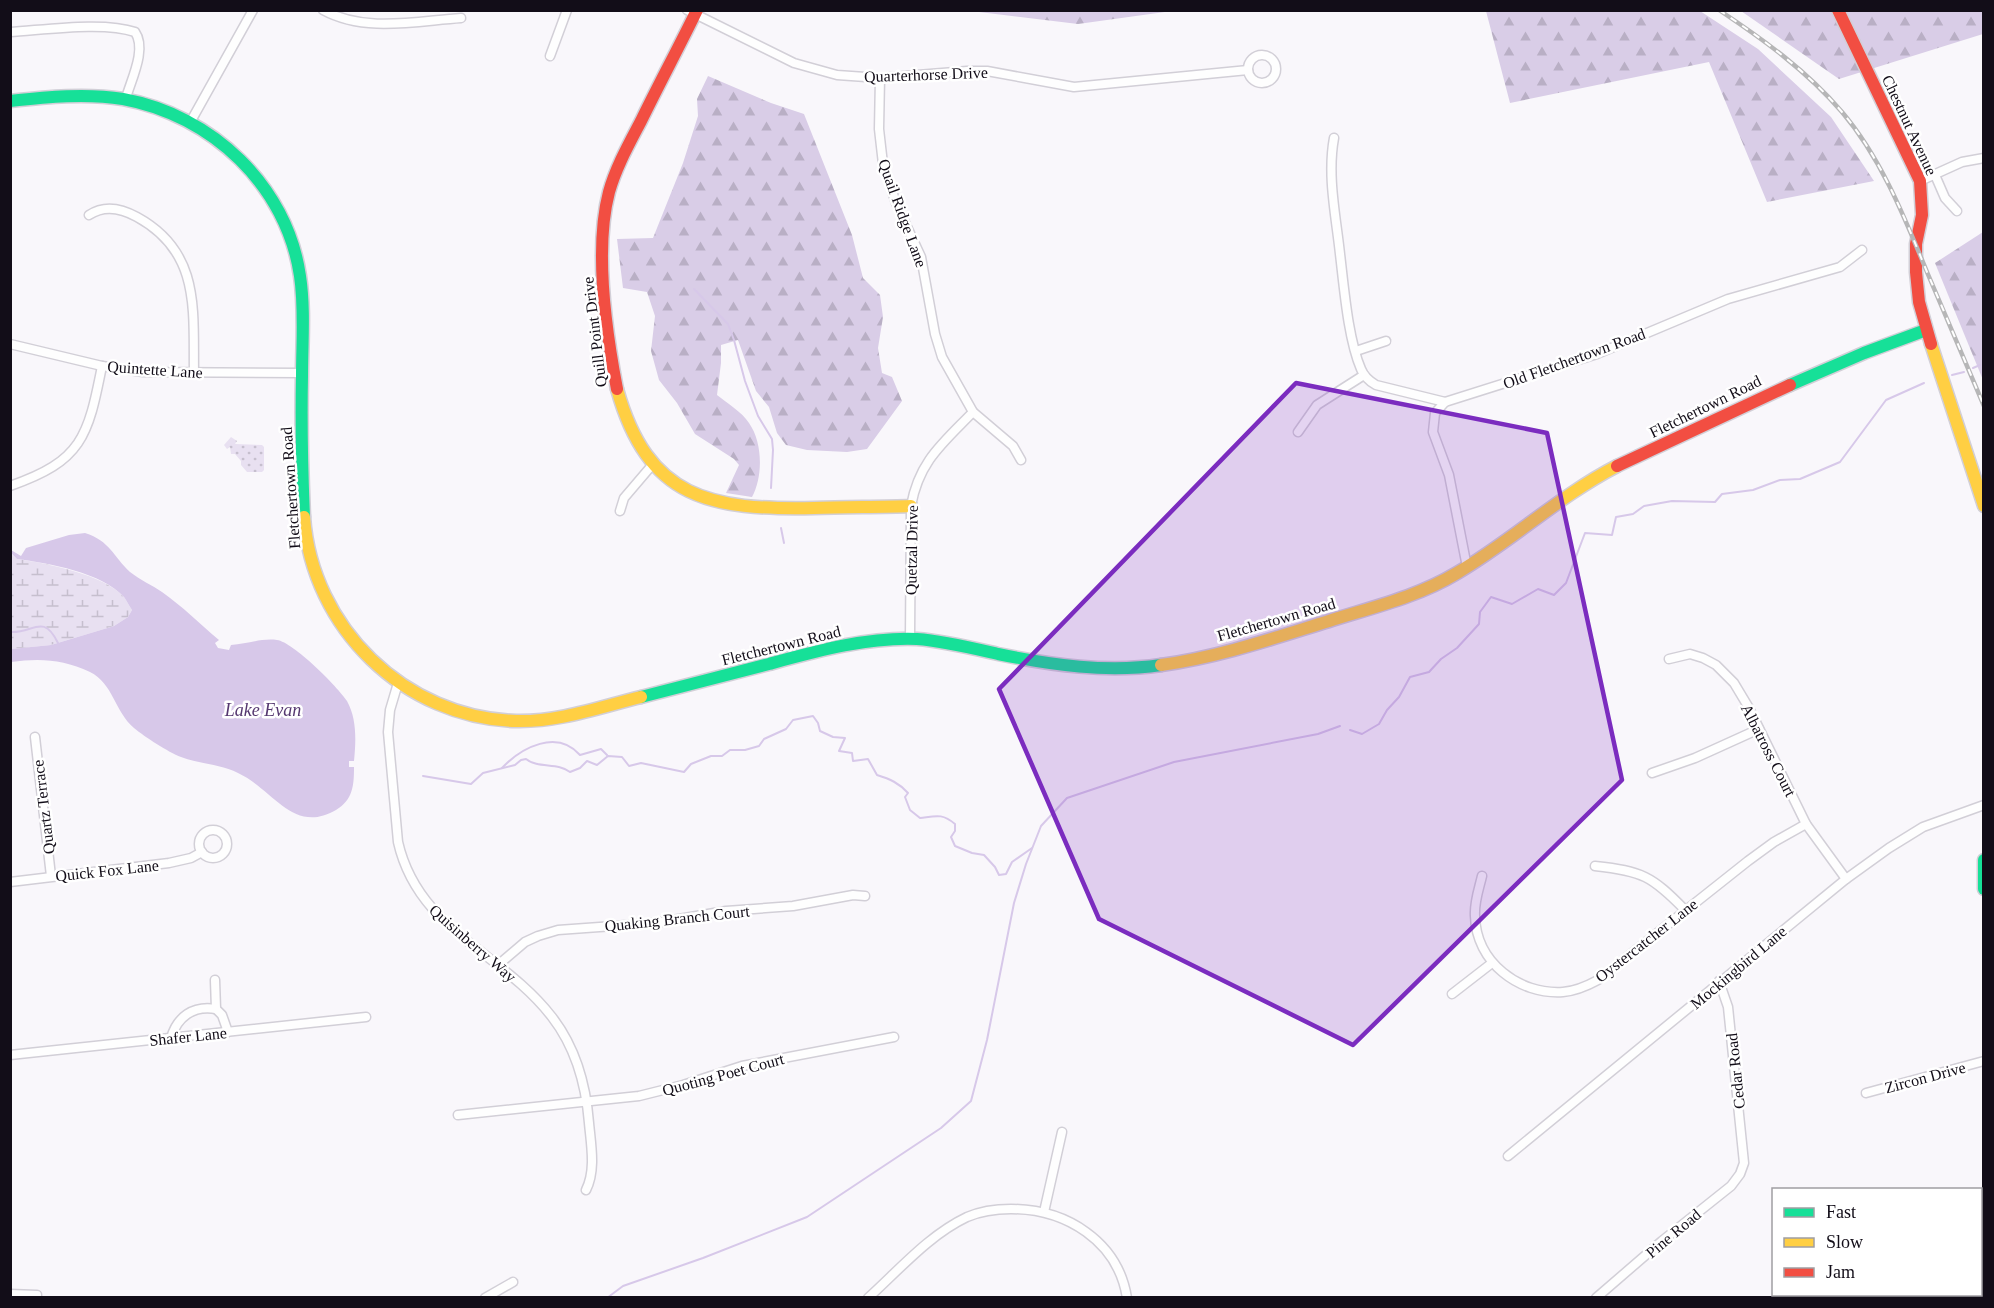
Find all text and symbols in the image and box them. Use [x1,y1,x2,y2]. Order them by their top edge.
street label: Quarterhorse Drive [864,64,988,85]
street label: Chestnut Avenue [1879,72,1940,178]
street label: Quail Ridge Lane [874,157,930,270]
street label: Quill Point Drive [579,276,610,388]
street label: Old Fletchertown Road [1501,325,1648,392]
street label: Quintette Lane [107,358,203,381]
street label: Fletchertown Road [1647,372,1764,441]
street label: Fletchertown Road [278,426,303,550]
street label: Quetzal Drive [902,505,921,595]
street label: Fletchertown Road [1215,594,1337,644]
street label: Fletchertown Road [720,622,842,669]
water label: Lake Evan [224,700,301,720]
street label: Albatross Court [1738,701,1799,800]
street label: Quartz Terrace [29,759,58,855]
street label: Quick Fox Lane [54,857,160,884]
street label: Oystercatcher Lane [1592,895,1701,986]
street label: Quisinberry Way [425,901,519,986]
street label: Quaking Branch Court [604,902,751,936]
street label: Mockingbird Lane [1687,922,1790,1013]
street label: Shafer Lane [149,1024,228,1049]
street label: Cedar Road [1723,1032,1748,1110]
street label: Quoting Poet Court [660,1050,787,1100]
street label: Zircon Drive [1883,1059,1967,1096]
legend [1772,1188,1982,1296]
text: Fast [1826,1202,1856,1222]
street label: Pine Road [1642,1206,1704,1261]
text: Slow [1826,1232,1863,1252]
text: Jam [1826,1262,1855,1282]

